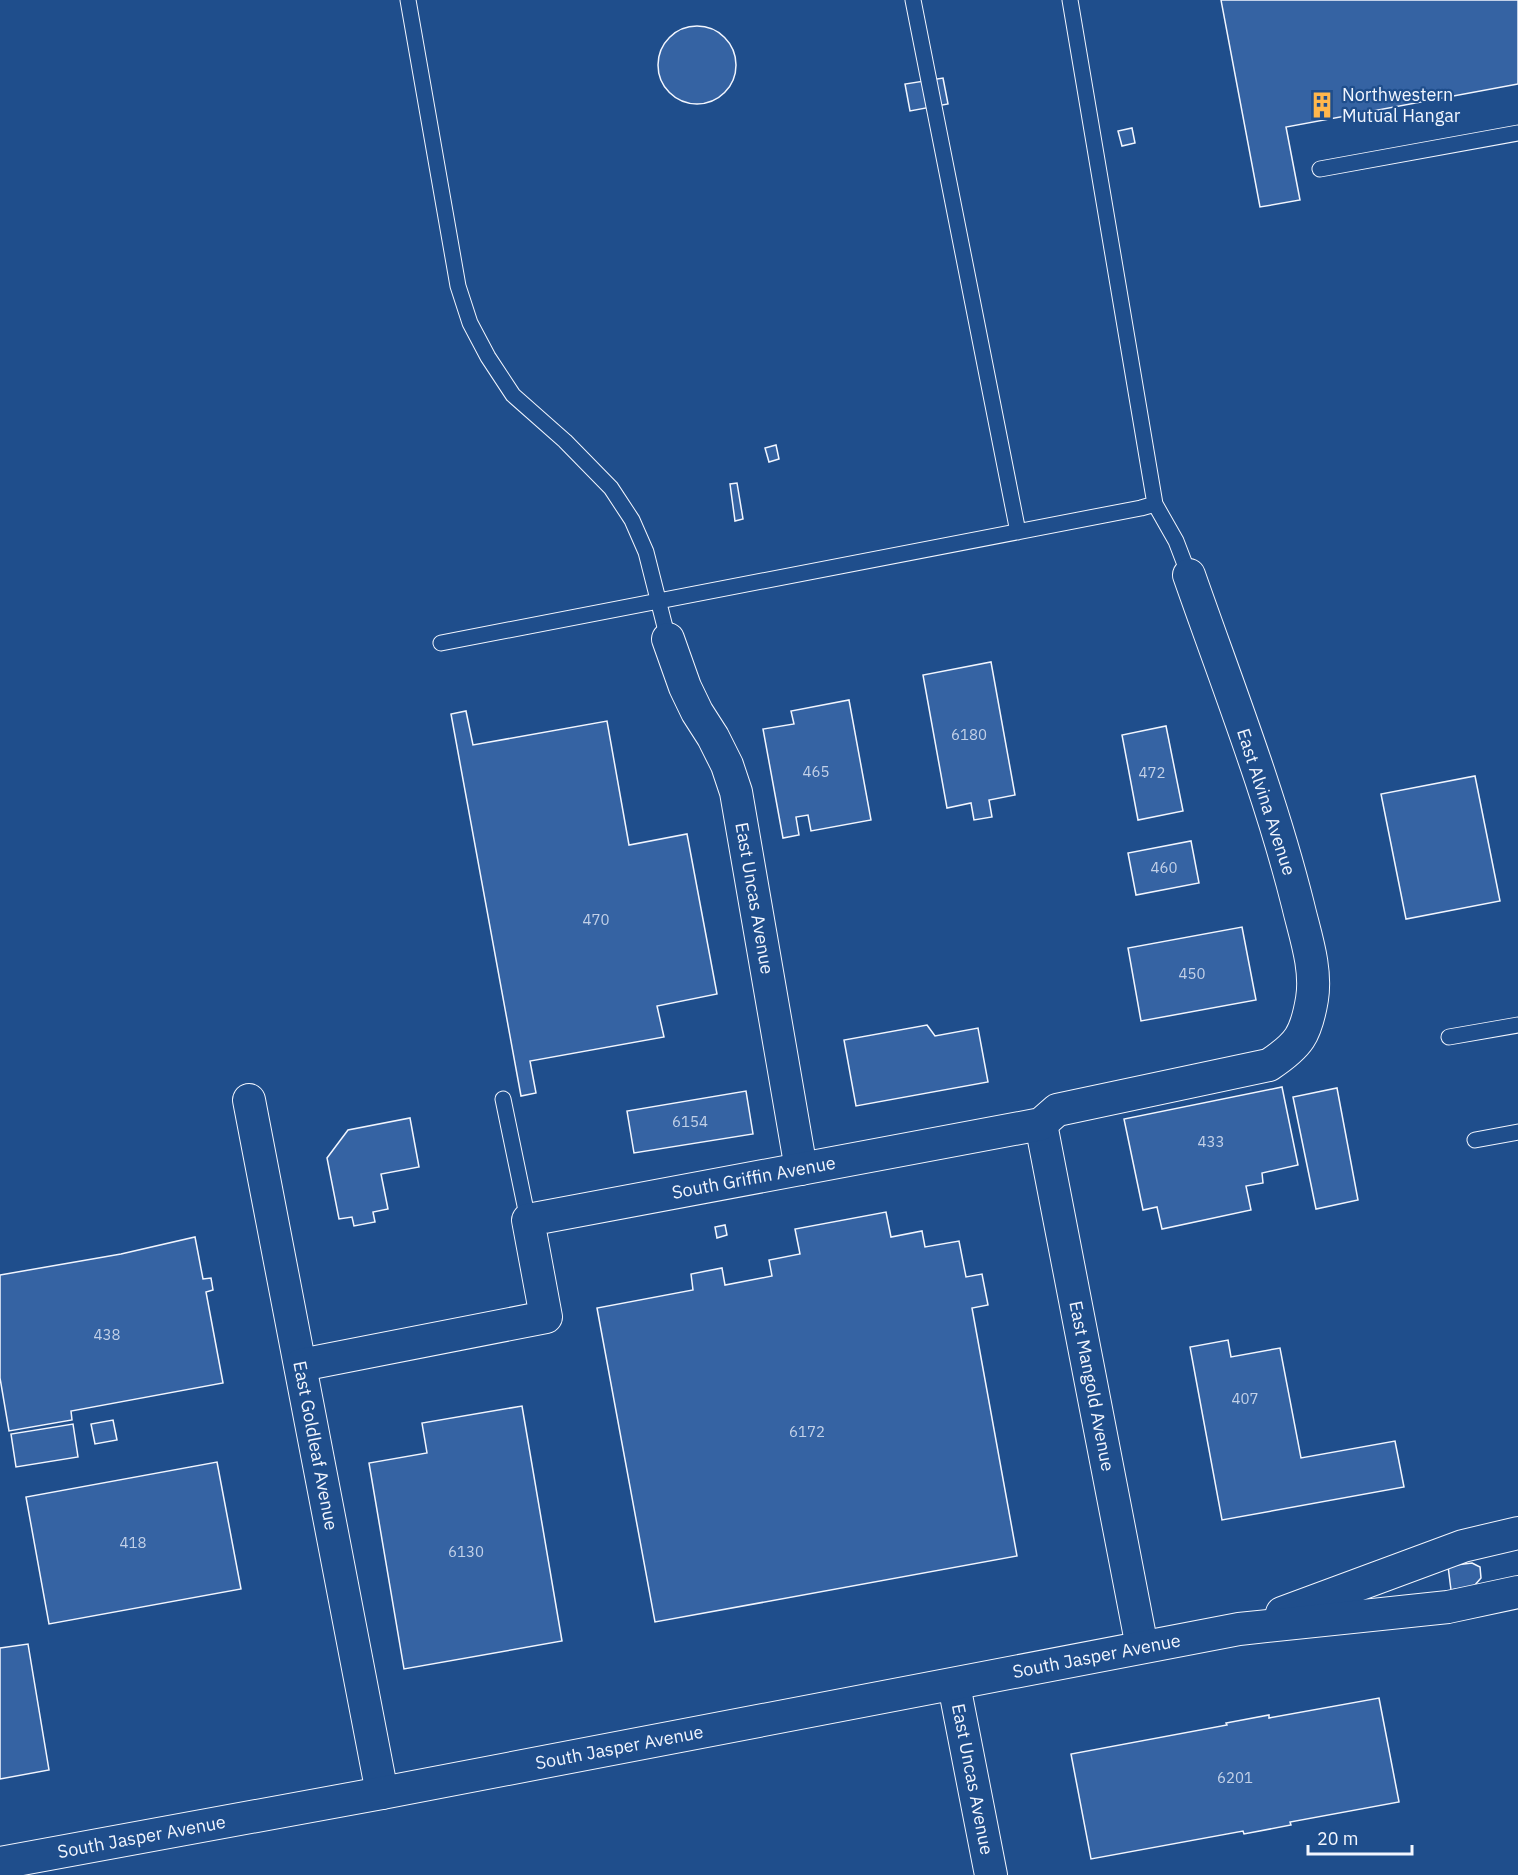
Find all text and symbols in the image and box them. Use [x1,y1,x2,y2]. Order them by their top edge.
place label: Northwestern Mutual Hangar [1342,83,1461,127]
building icon: Northwestern Mutual Hangar [1307,90,1337,120]
house number: 6180 [951,725,987,744]
street label: East Alvina Avenue [1232,725,1301,878]
house number: 465 [802,762,830,781]
house number: 472 [1138,763,1166,782]
street label: East Uncas Avenue [730,821,779,976]
house number: 460 [1150,858,1178,877]
house number: 470 [582,910,610,929]
house number: 450 [1178,964,1206,983]
house number: 6154 [672,1112,708,1131]
house number: 433 [1197,1132,1225,1151]
street label: South Griffin Avenue [670,1151,837,1204]
street label: East Mangold Avenue [1064,1299,1120,1473]
house number: 438 [93,1325,121,1344]
street label: East Goldleaf Avenue [288,1359,343,1532]
house number: 407 [1231,1389,1259,1408]
house number: 6172 [789,1422,825,1441]
house number: 418 [119,1533,147,1552]
house number: 6130 [448,1542,484,1561]
street label: South Jasper Avenue [1011,1628,1183,1683]
street label: East Uncas Avenue [947,1702,999,1857]
street label: South Jasper Avenue [533,1720,705,1774]
house number: 6201 [1217,1768,1253,1787]
street label: South Jasper Avenue [56,1810,228,1863]
scale bar [1308,1818,1412,1856]
text: 20 m [1317,1827,1359,1850]

